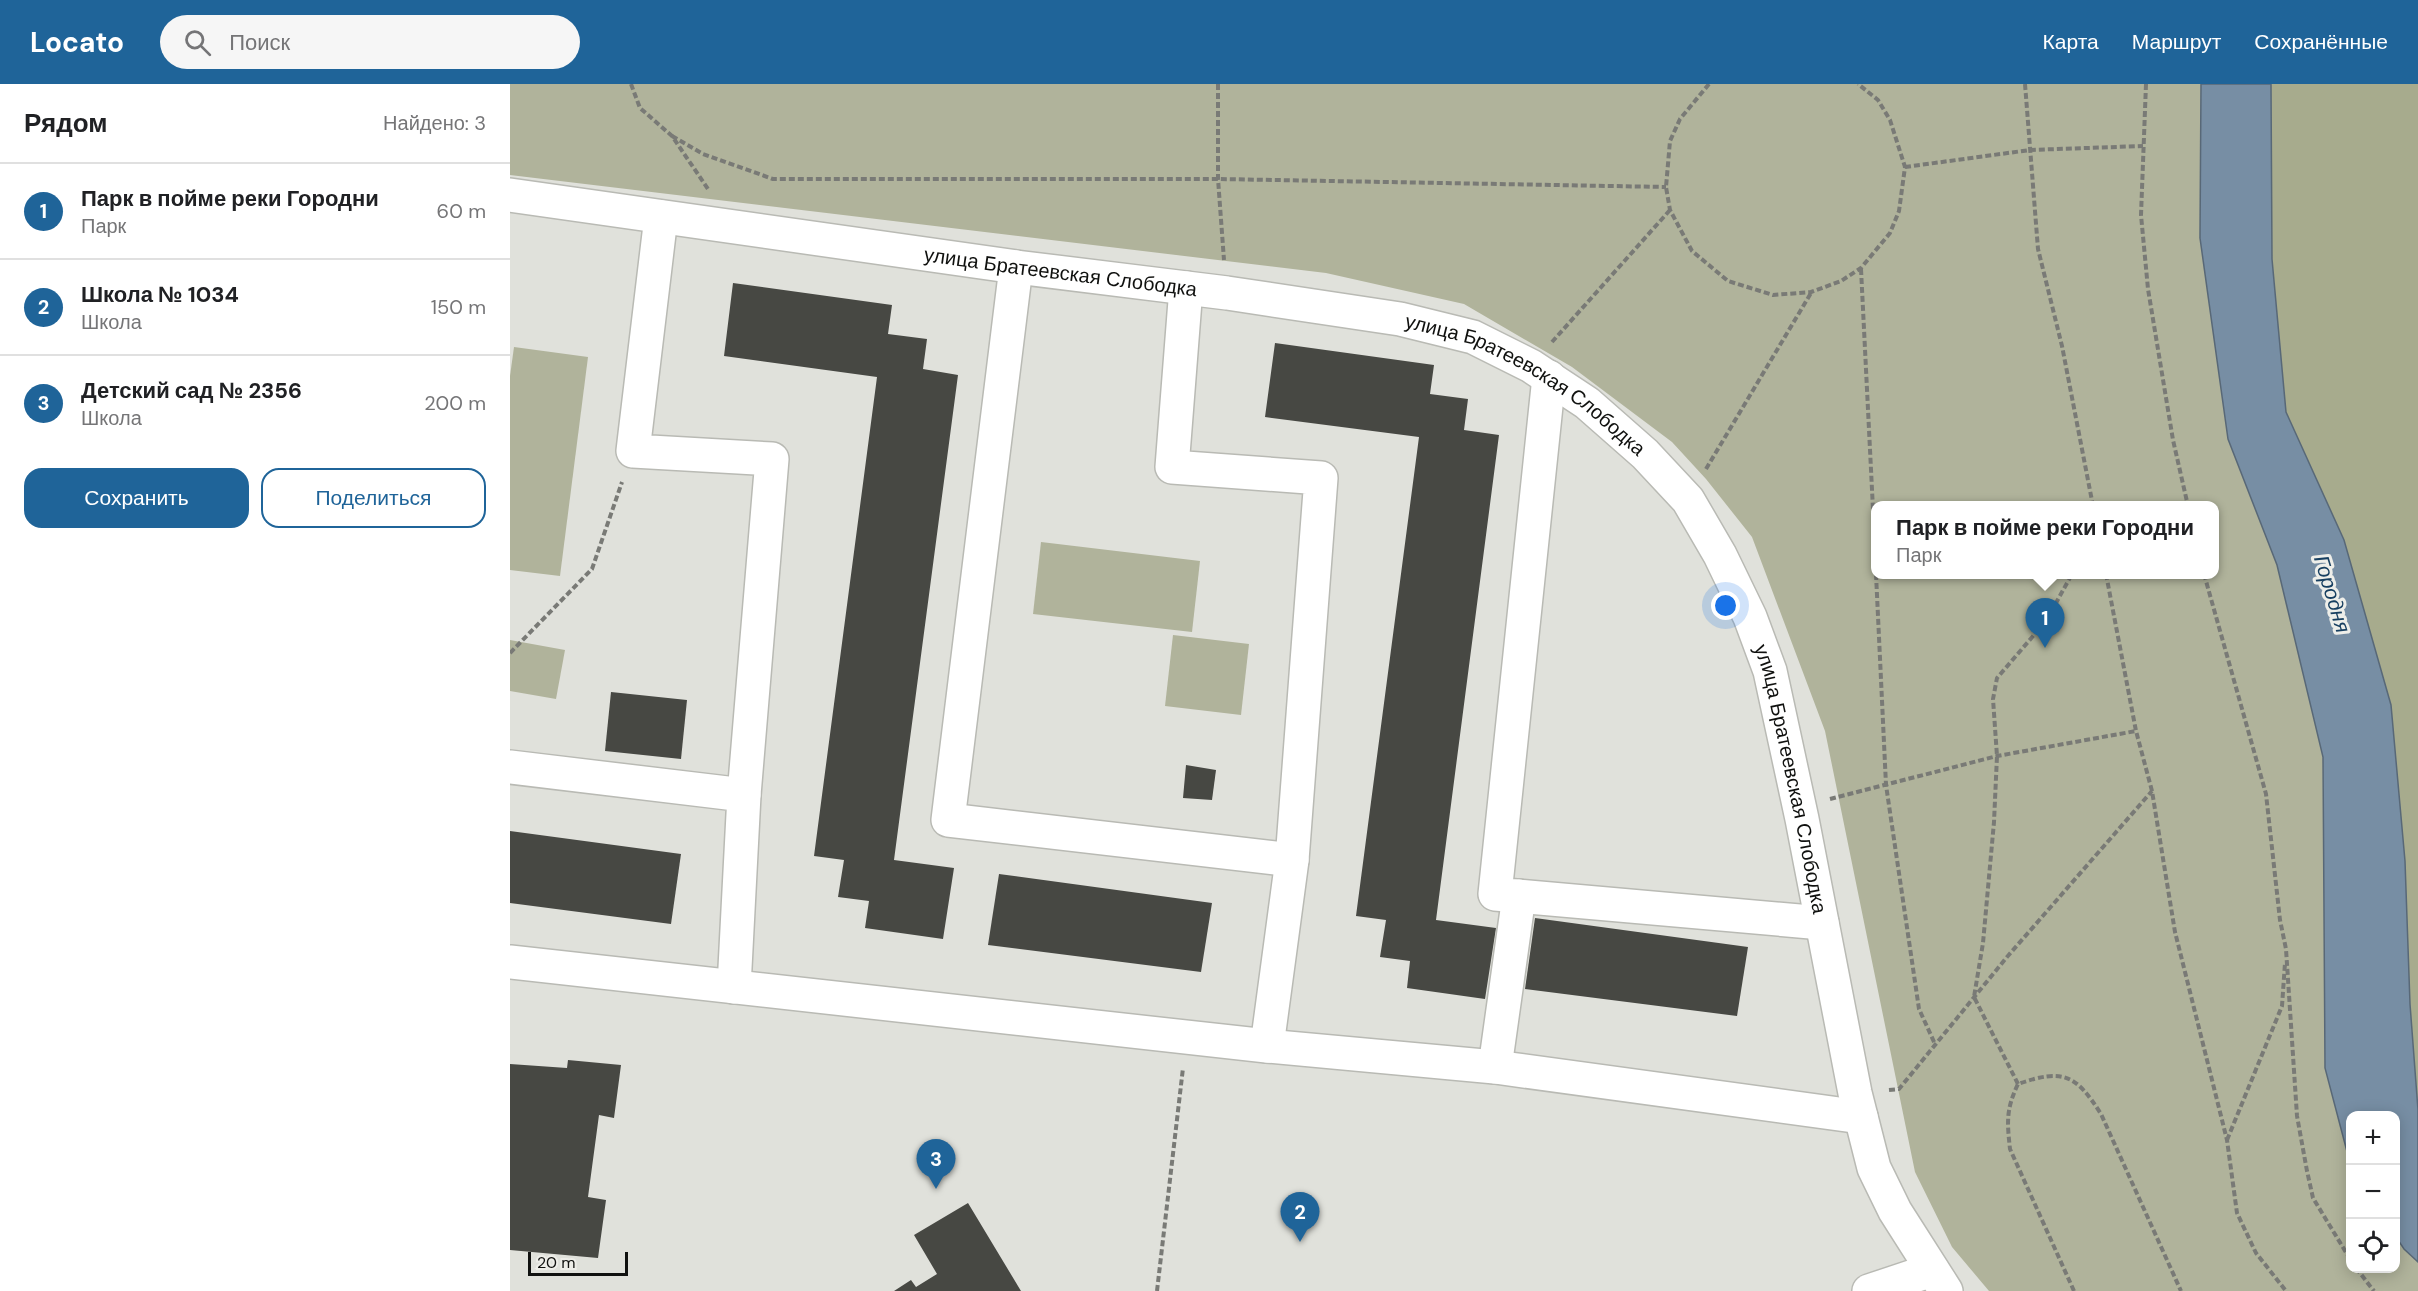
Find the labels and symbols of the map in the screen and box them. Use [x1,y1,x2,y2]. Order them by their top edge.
street label: улица Братеевская Слободка [922,241,1199,302]
street label: улица Братеевская Слободка [1403,308,1652,462]
water label: Городня [2307,552,2357,636]
your location [1711,591,1740,620]
pin: 1 [2026,598,2065,648]
street label: улица Братеевская Слободка [1748,641,1833,917]
pin: 3 [916,1140,956,1189]
pin: 2 [1280,1192,1320,1242]
scale bar [528,1249,628,1276]

